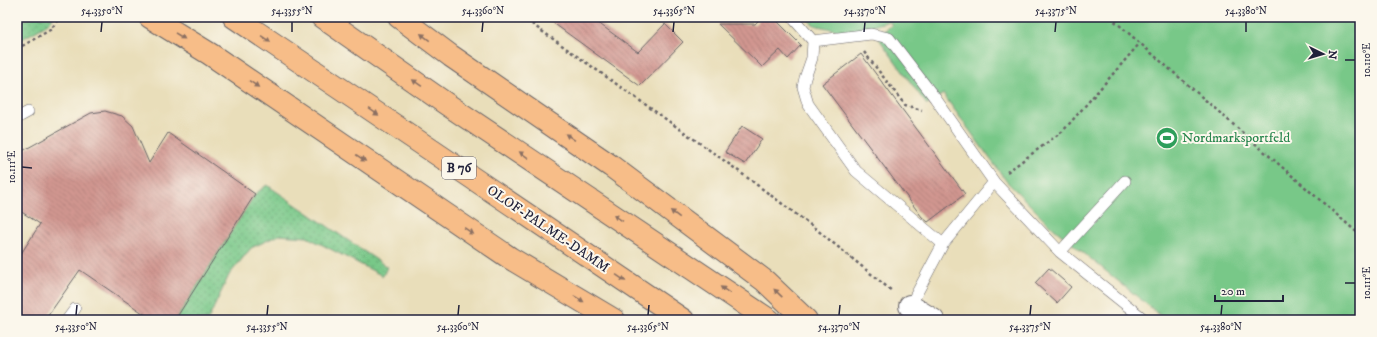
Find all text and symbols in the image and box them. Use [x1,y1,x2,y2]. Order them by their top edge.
text: 54.3350°N [81,5,123,17]
text: 54.3355°N [271,5,313,17]
text: 54.3360°N [462,5,504,17]
text: 54.3365°N [653,5,695,17]
text: 54.3370°N [844,5,886,17]
text: 54.3375°N [1035,5,1077,17]
text: 54.3380°N [1225,5,1267,17]
one-way arrow [174,32,186,39]
one-way arrow [420,32,431,41]
north arrow [1303,34,1343,74]
one-way arrow [261,35,272,43]
text: 10.110°E [1361,43,1373,77]
text: N [1325,50,1339,60]
one-way arrow [411,79,422,87]
one-way arrow [249,80,259,88]
one-way arrow [368,108,380,115]
sports icon: Nordmarksportfeld [1154,125,1180,151]
place label: Nordmarksportfeld [1182,129,1290,147]
one-way arrow [564,133,575,141]
text: 10.111°E [6,151,18,183]
one-way arrow [519,152,530,159]
one-way arrow [356,154,367,162]
road number: B 76 [442,157,476,179]
street label: OLOF-PALME-DAMM [483,181,613,277]
one-way arrow [670,210,680,218]
one-way arrow [612,214,623,222]
one-way arrow [463,227,475,234]
text: 10.111°E [1361,267,1373,299]
one-way arrow [616,274,626,282]
scale bar [1215,277,1283,303]
text: 20 m [1221,284,1245,299]
one-way arrow [720,286,731,294]
one-way arrow [773,288,783,298]
one-way arrow [573,296,585,303]
text: 54.3350°N [55,321,97,333]
text: 54.3355°N [246,321,288,333]
text: 54.3360°N [437,321,479,333]
text: 54.3365°N [627,321,669,333]
text: 54.3370°N [818,321,860,333]
text: 54.3375°N [1009,321,1051,333]
text: 54.3380°N [1200,321,1242,333]

